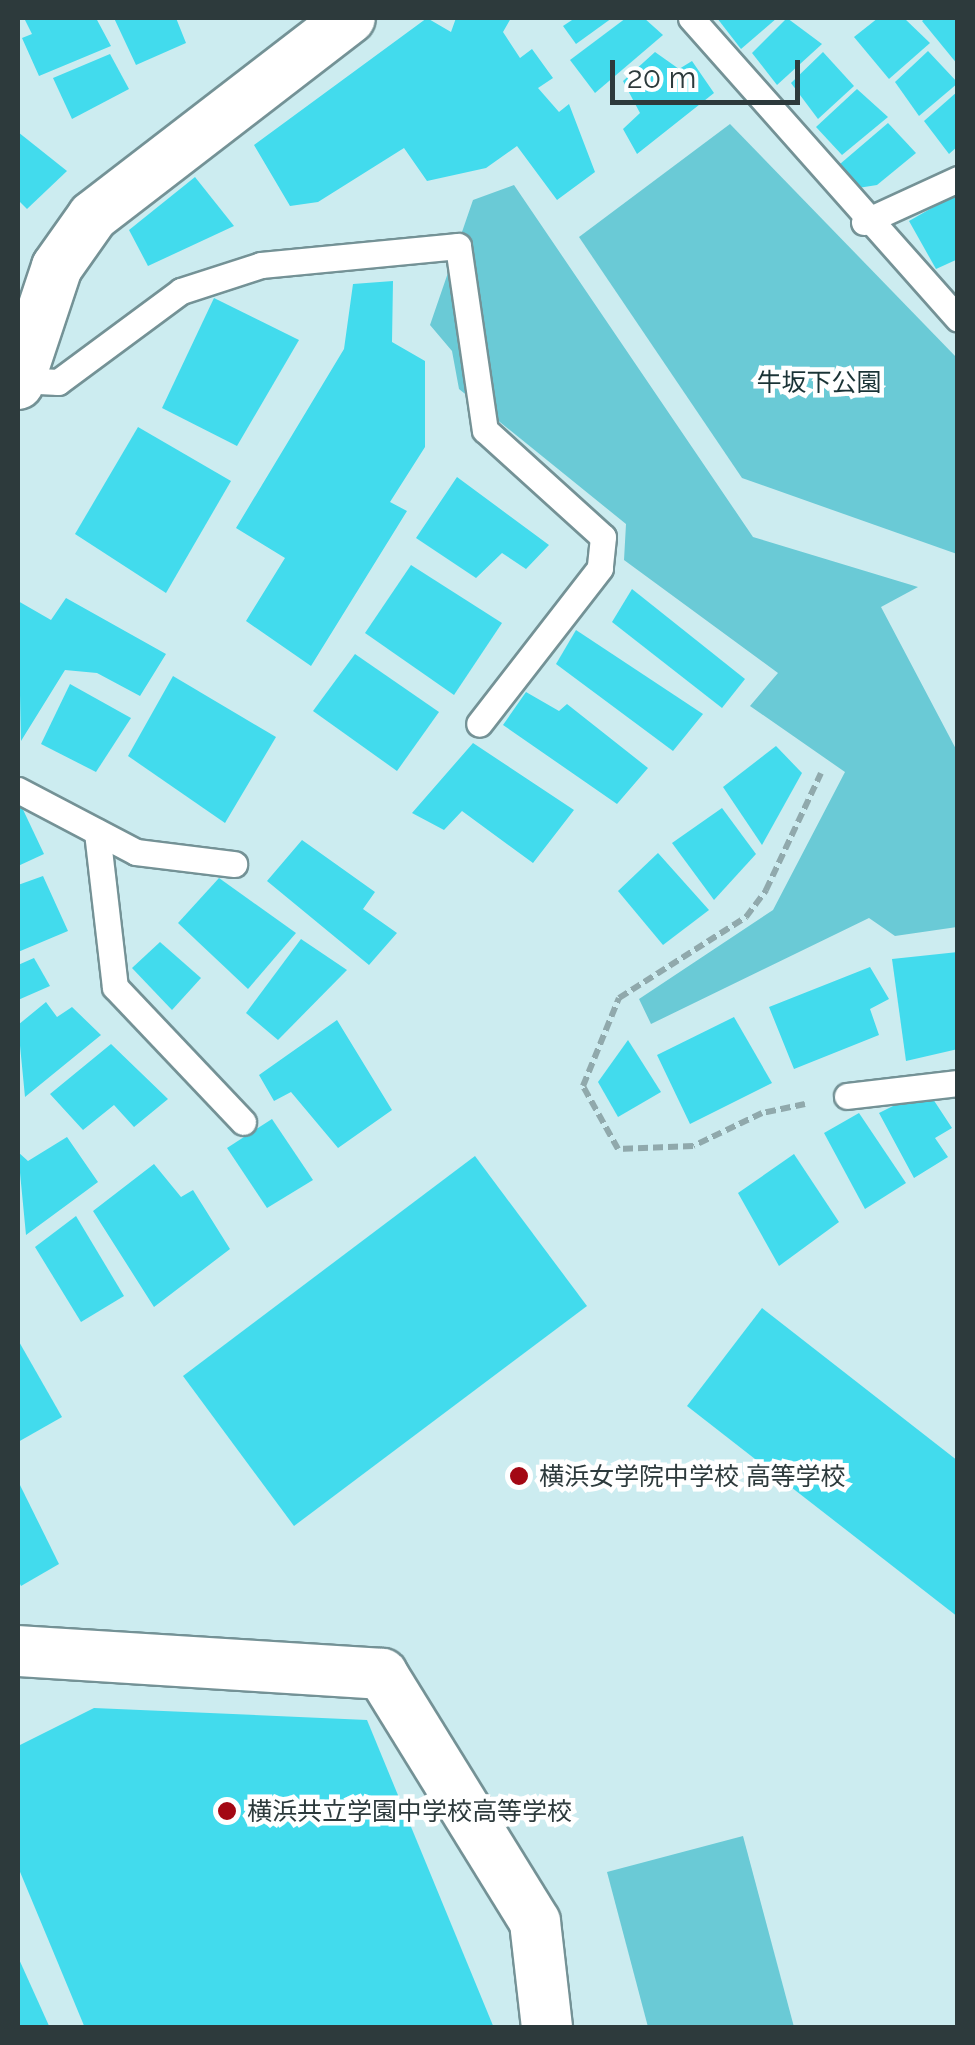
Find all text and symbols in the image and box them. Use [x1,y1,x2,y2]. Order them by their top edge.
scale bar [615,40,805,102]
text: 20 m [627,60,696,95]
park label: 牛坂下公園 [757,367,881,397]
place label: 横浜女学院中学校 高等学校 [539,1461,845,1491]
marker: 横浜女学院中学校 高等学校 [508,1465,530,1487]
place label: 横浜共立学園中学校高等学校 [247,1796,572,1826]
marker: 横浜共立学園中学校高等学校 [216,1800,238,1822]

